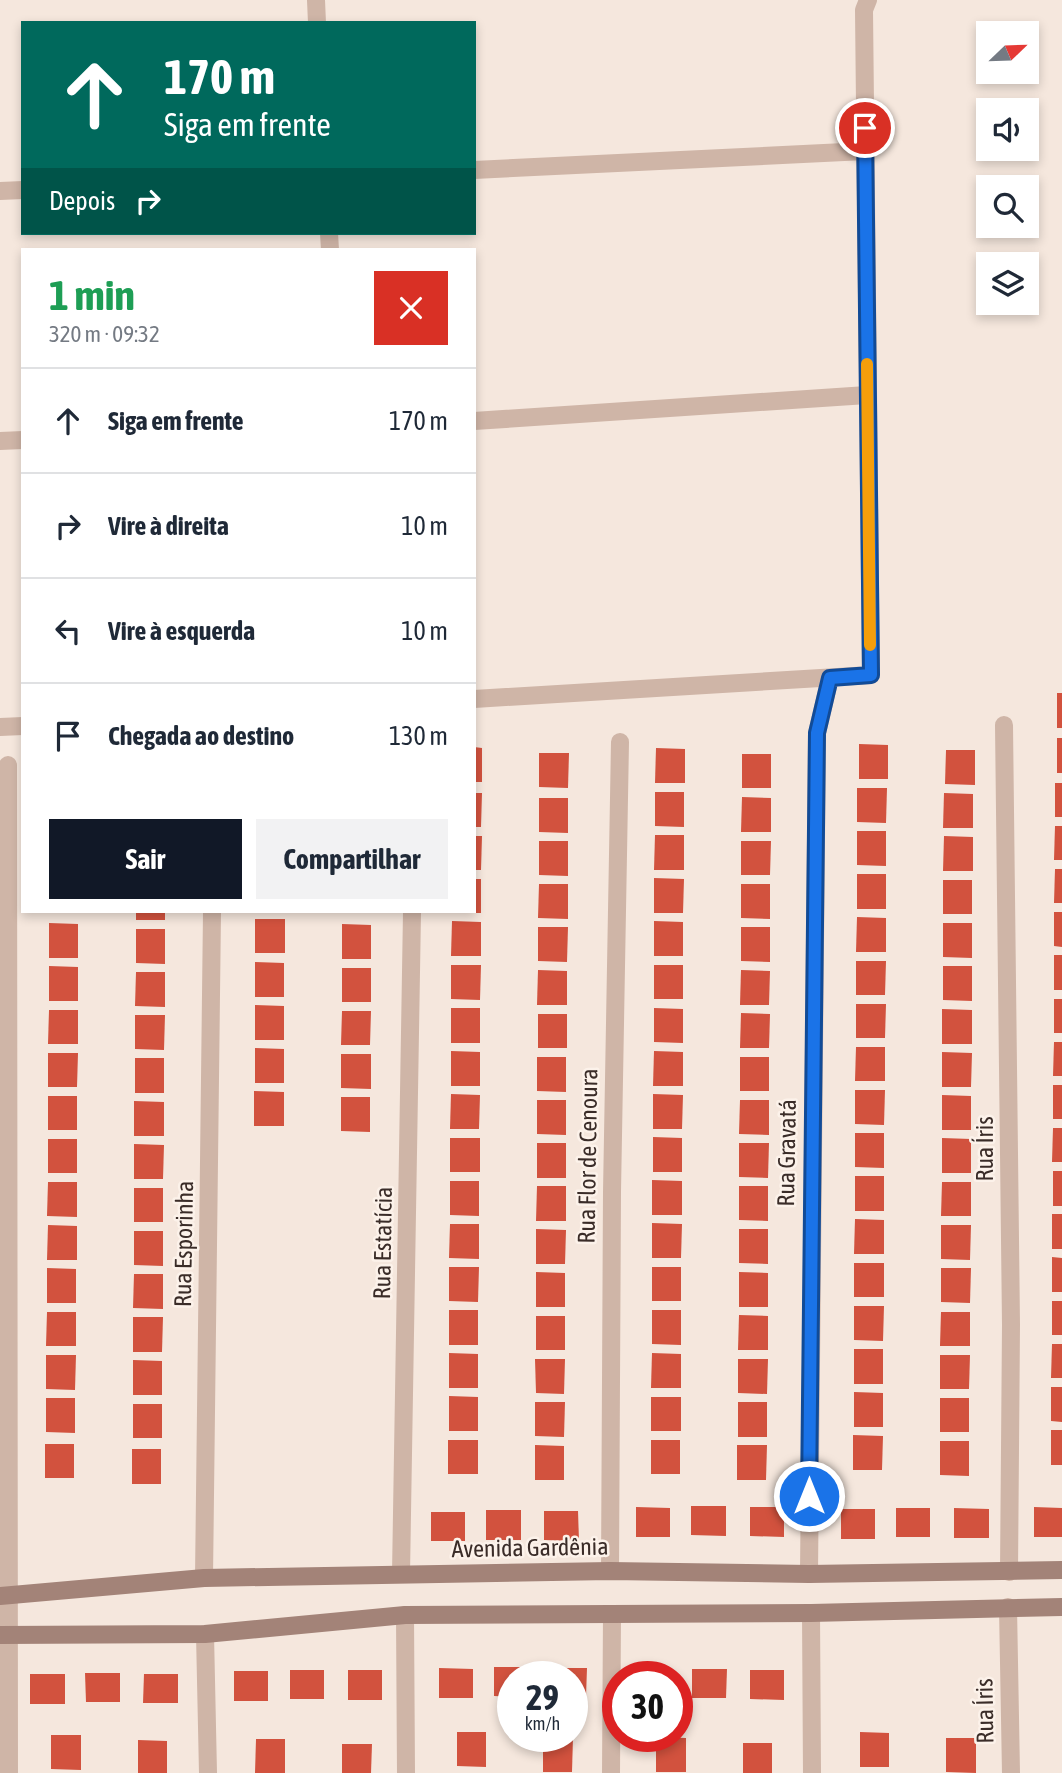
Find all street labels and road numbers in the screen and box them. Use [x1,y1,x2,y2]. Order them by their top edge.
street label: Rua Flor de Cenoura [572,1068,603,1244]
street label: Rua Gravatá [772,1099,801,1207]
street label: Rua Íris [971,1116,998,1182]
street label: Rua Esporinha [169,1181,198,1307]
street label: Rua Estatícia [368,1186,397,1300]
street label: Avenida Gardênia [451,1533,609,1562]
street label: Rua Íris [970,1678,999,1744]

